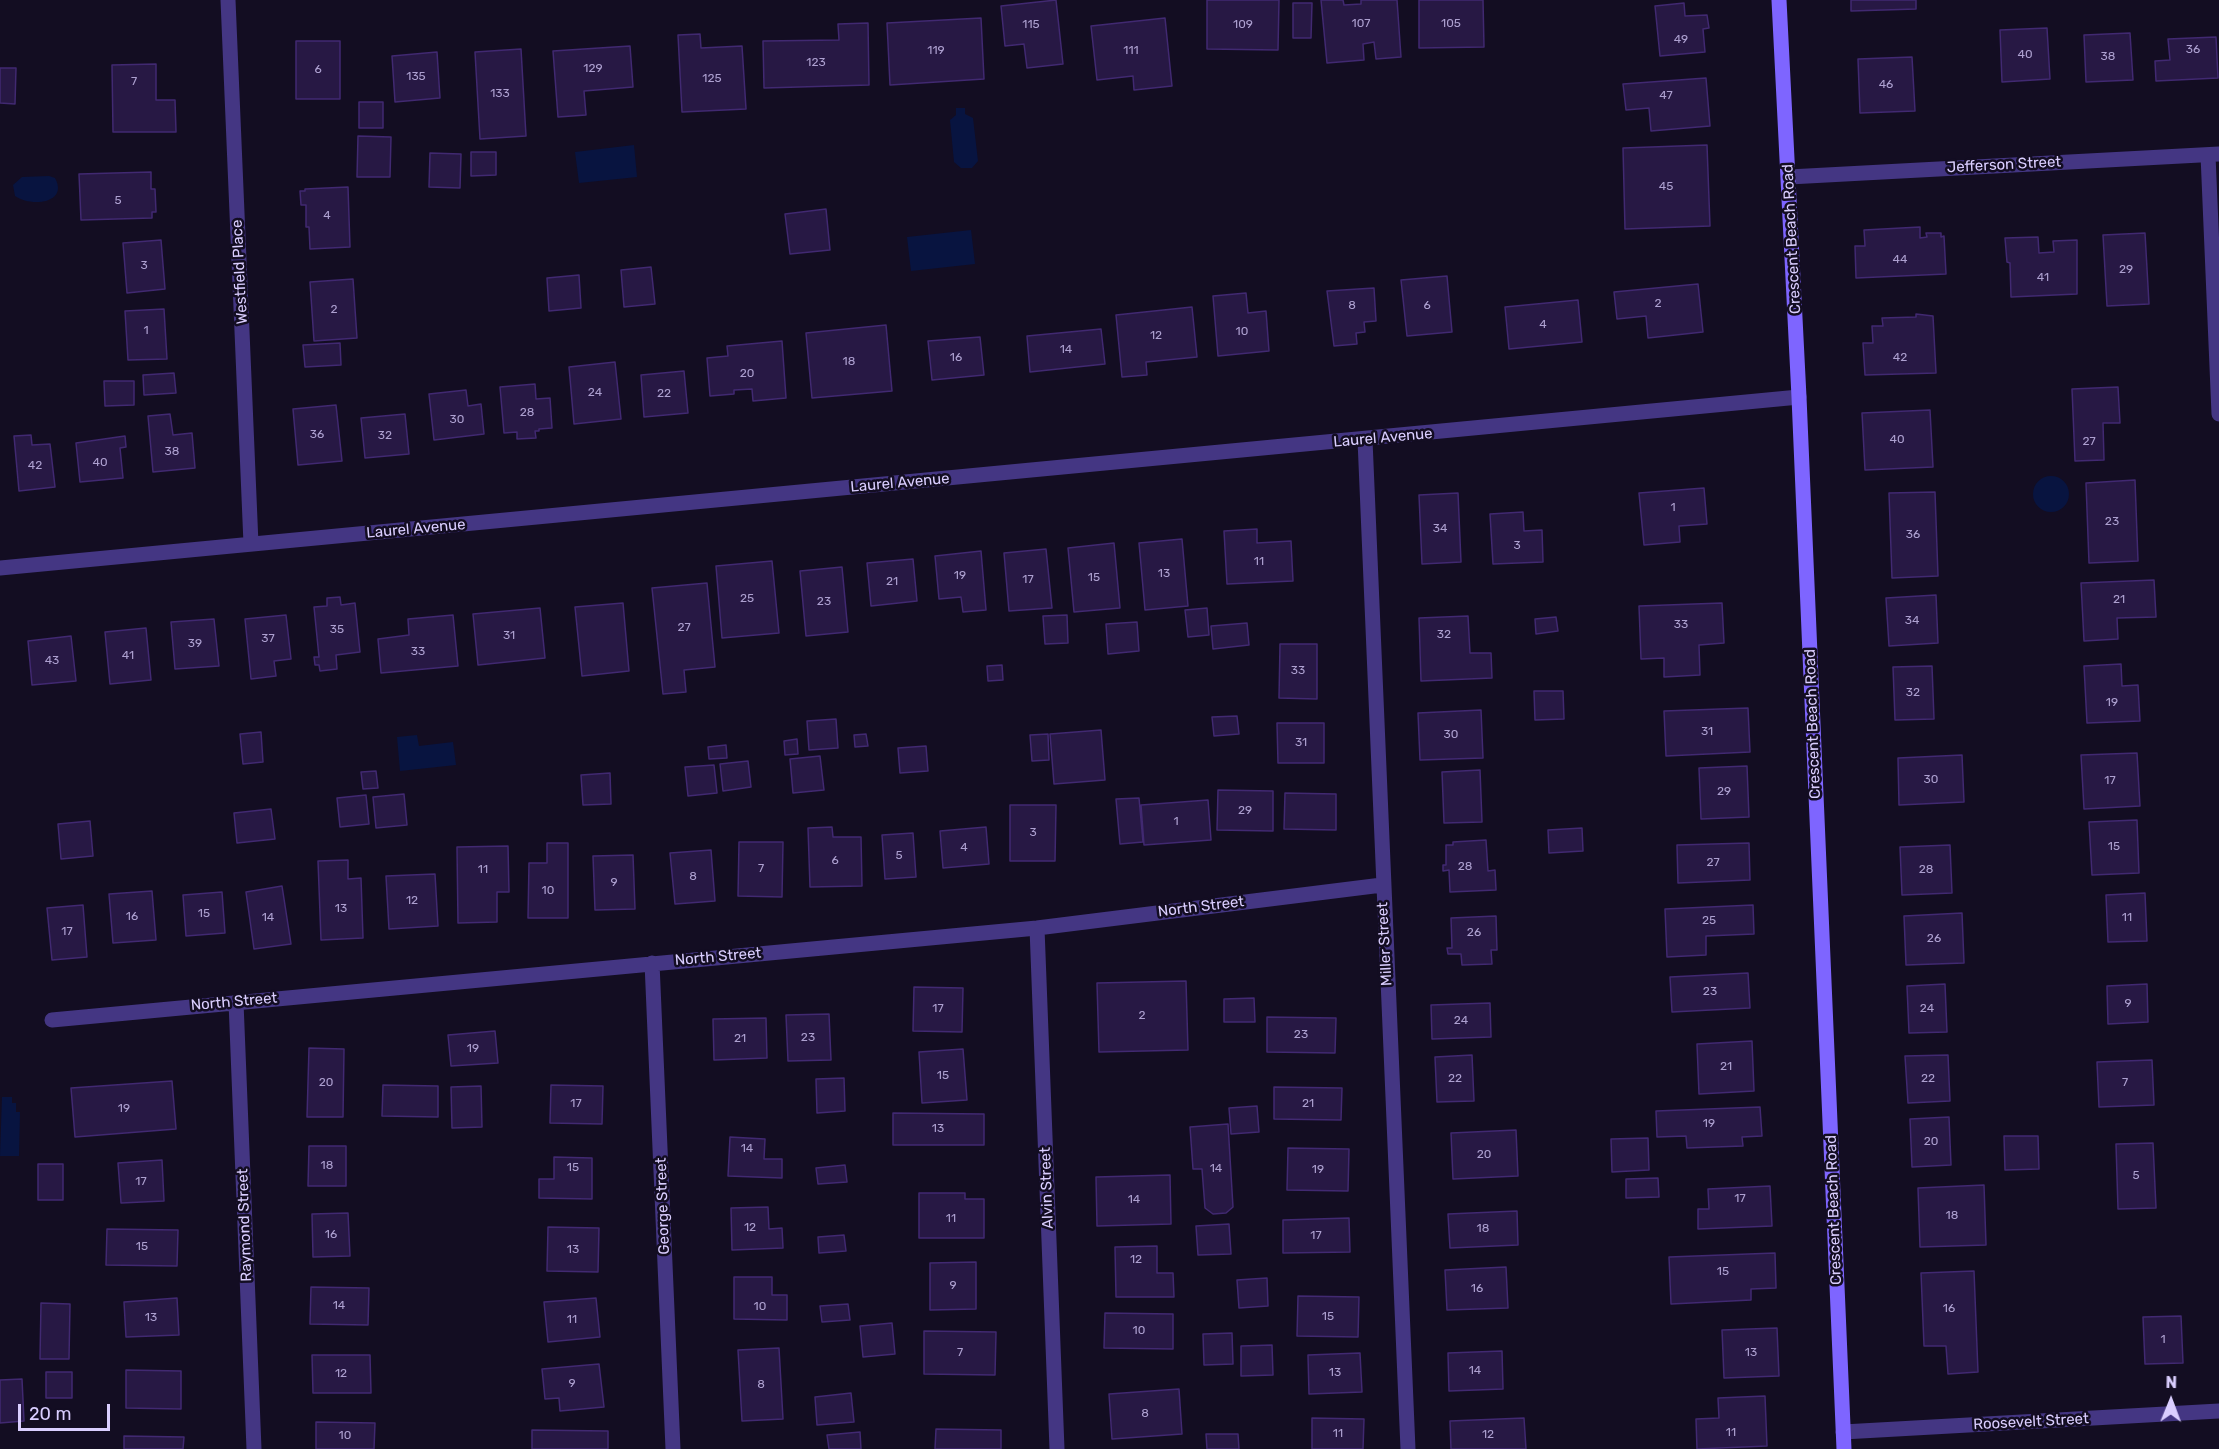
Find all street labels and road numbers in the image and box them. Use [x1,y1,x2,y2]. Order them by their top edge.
street label: Jefferson Street [1946,153,2062,177]
street label: Crescent Beach Road [1779,164,1805,314]
street label: Westfield Place [228,219,252,325]
street label: Laurel Avenue [1333,425,1433,451]
street label: Laurel Avenue [850,470,950,496]
street label: Laurel Avenue [366,516,466,542]
street label: Crescent Beach Road [1801,649,1825,799]
street label: North Street [1157,893,1245,921]
street label: Miller Street [1374,902,1396,986]
street label: North Street [674,944,762,970]
street label: North Street [190,989,278,1015]
street label: Crescent Beach Road [1822,1135,1846,1285]
street label: Alvin Street [1037,1147,1057,1229]
street label: George Street [652,1157,674,1255]
street label: Raymond Street [234,1168,256,1282]
street label: Roosevelt Street [1973,1410,2089,1434]

